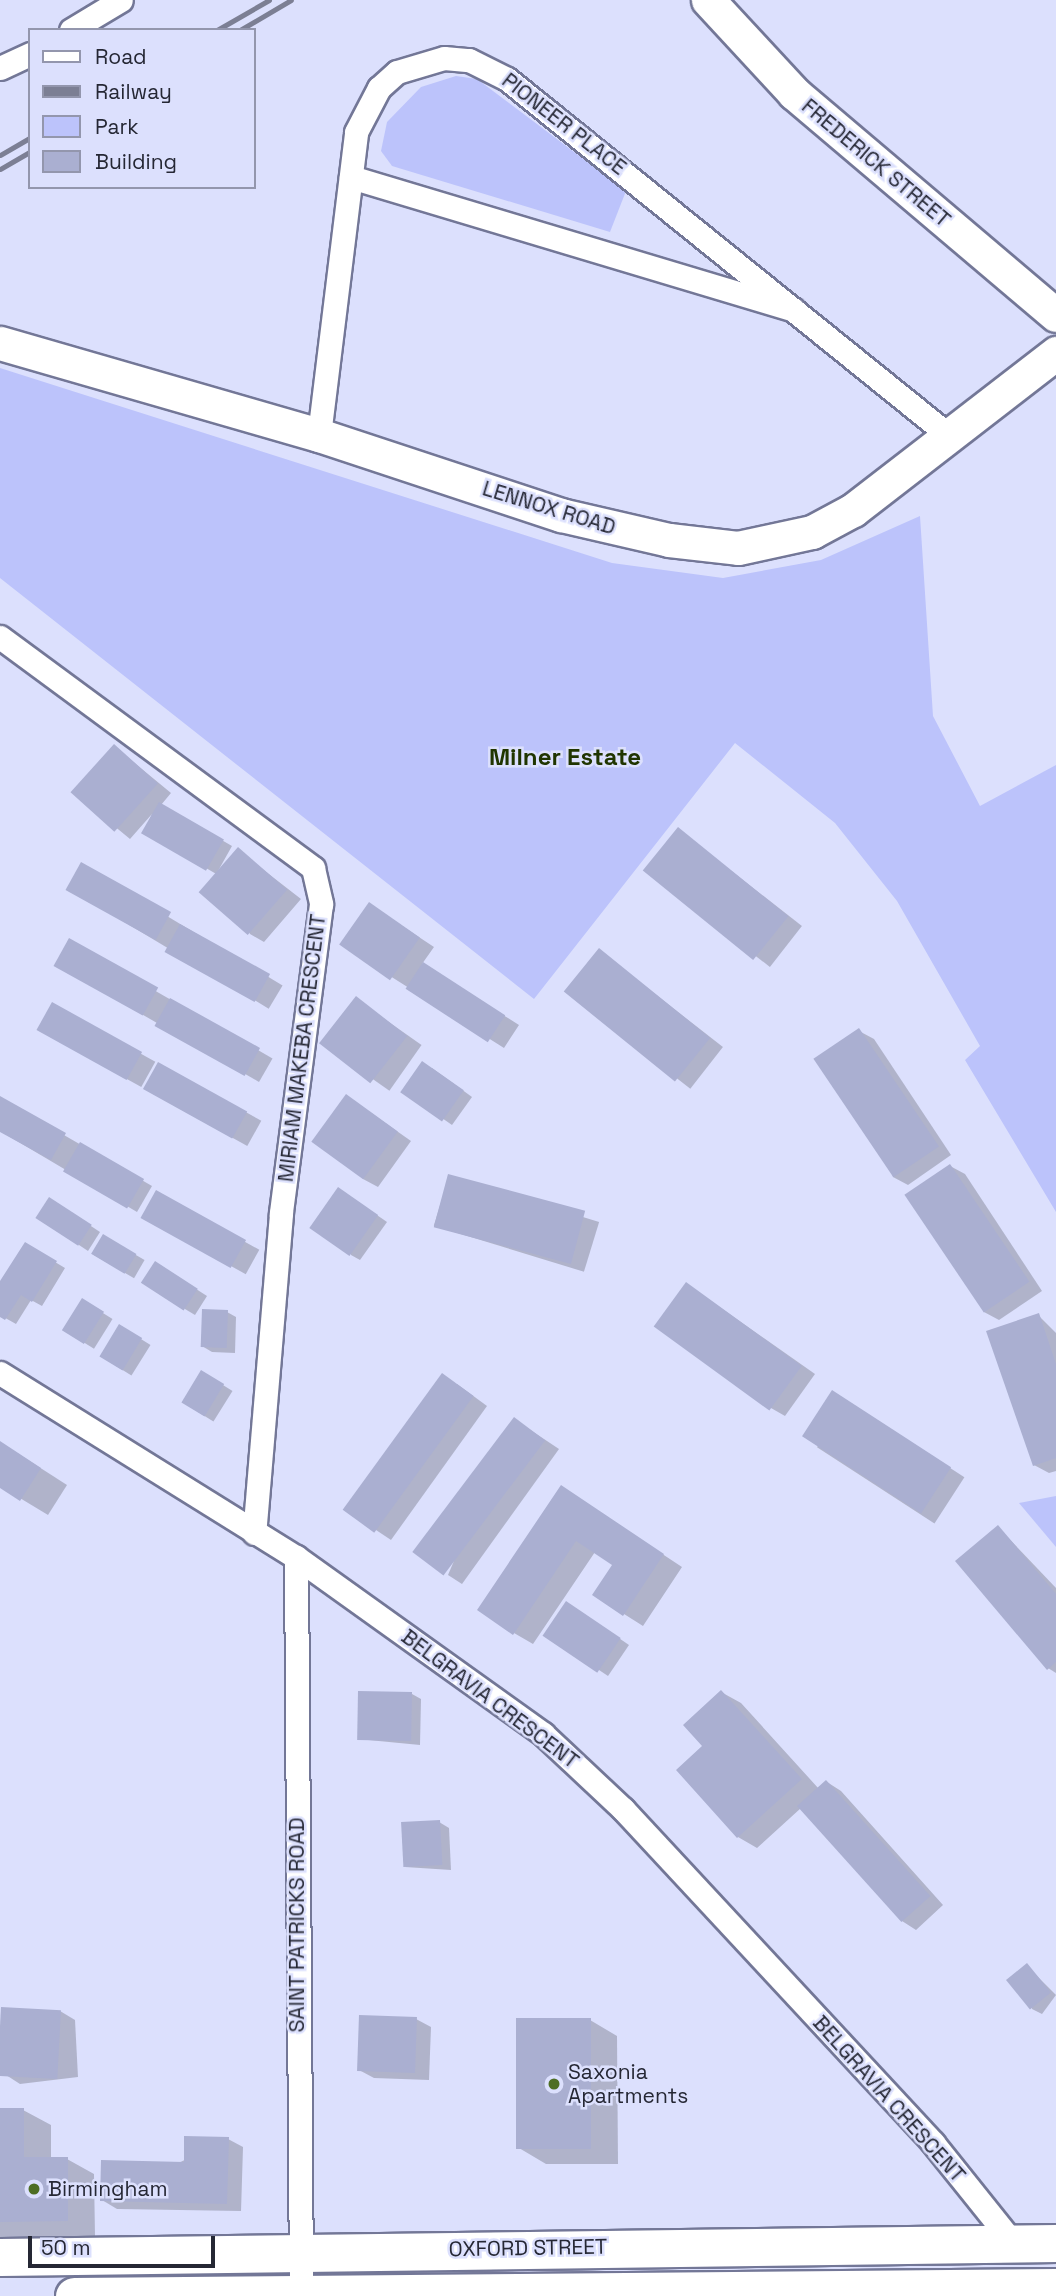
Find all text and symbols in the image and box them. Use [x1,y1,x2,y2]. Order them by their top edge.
legend [28,28,256,189]
text: Road [95,43,147,70]
street label: PIONEER PLACE [497,68,631,180]
text: Railway [95,78,172,105]
street label: FREDERICK STREET [797,94,955,232]
text: Park [95,113,139,140]
text: Building [95,148,177,175]
street label: LENNOX ROAD [479,476,619,540]
district label: Milner Estate [489,743,641,771]
street label: MIRIAM MAKEBA CRESCENT [273,913,331,1183]
street label: BELGRAVIA CRESCENT [396,1624,584,1774]
street label: SAINT PATRICKS ROAD [284,1817,310,2033]
street label: BELGRAVIA CRESCENT [807,2010,971,2188]
place label: Saxonia Apartments [568,2059,688,2109]
marker: Saxonia Apartments [546,2076,562,2092]
place label: Birmingham [48,2176,168,2202]
marker: Birmingham [26,2181,42,2197]
scale bar [32,2222,219,2266]
text: 50 m [41,2234,91,2261]
street label: OXFORD STREET [448,2234,608,2262]

